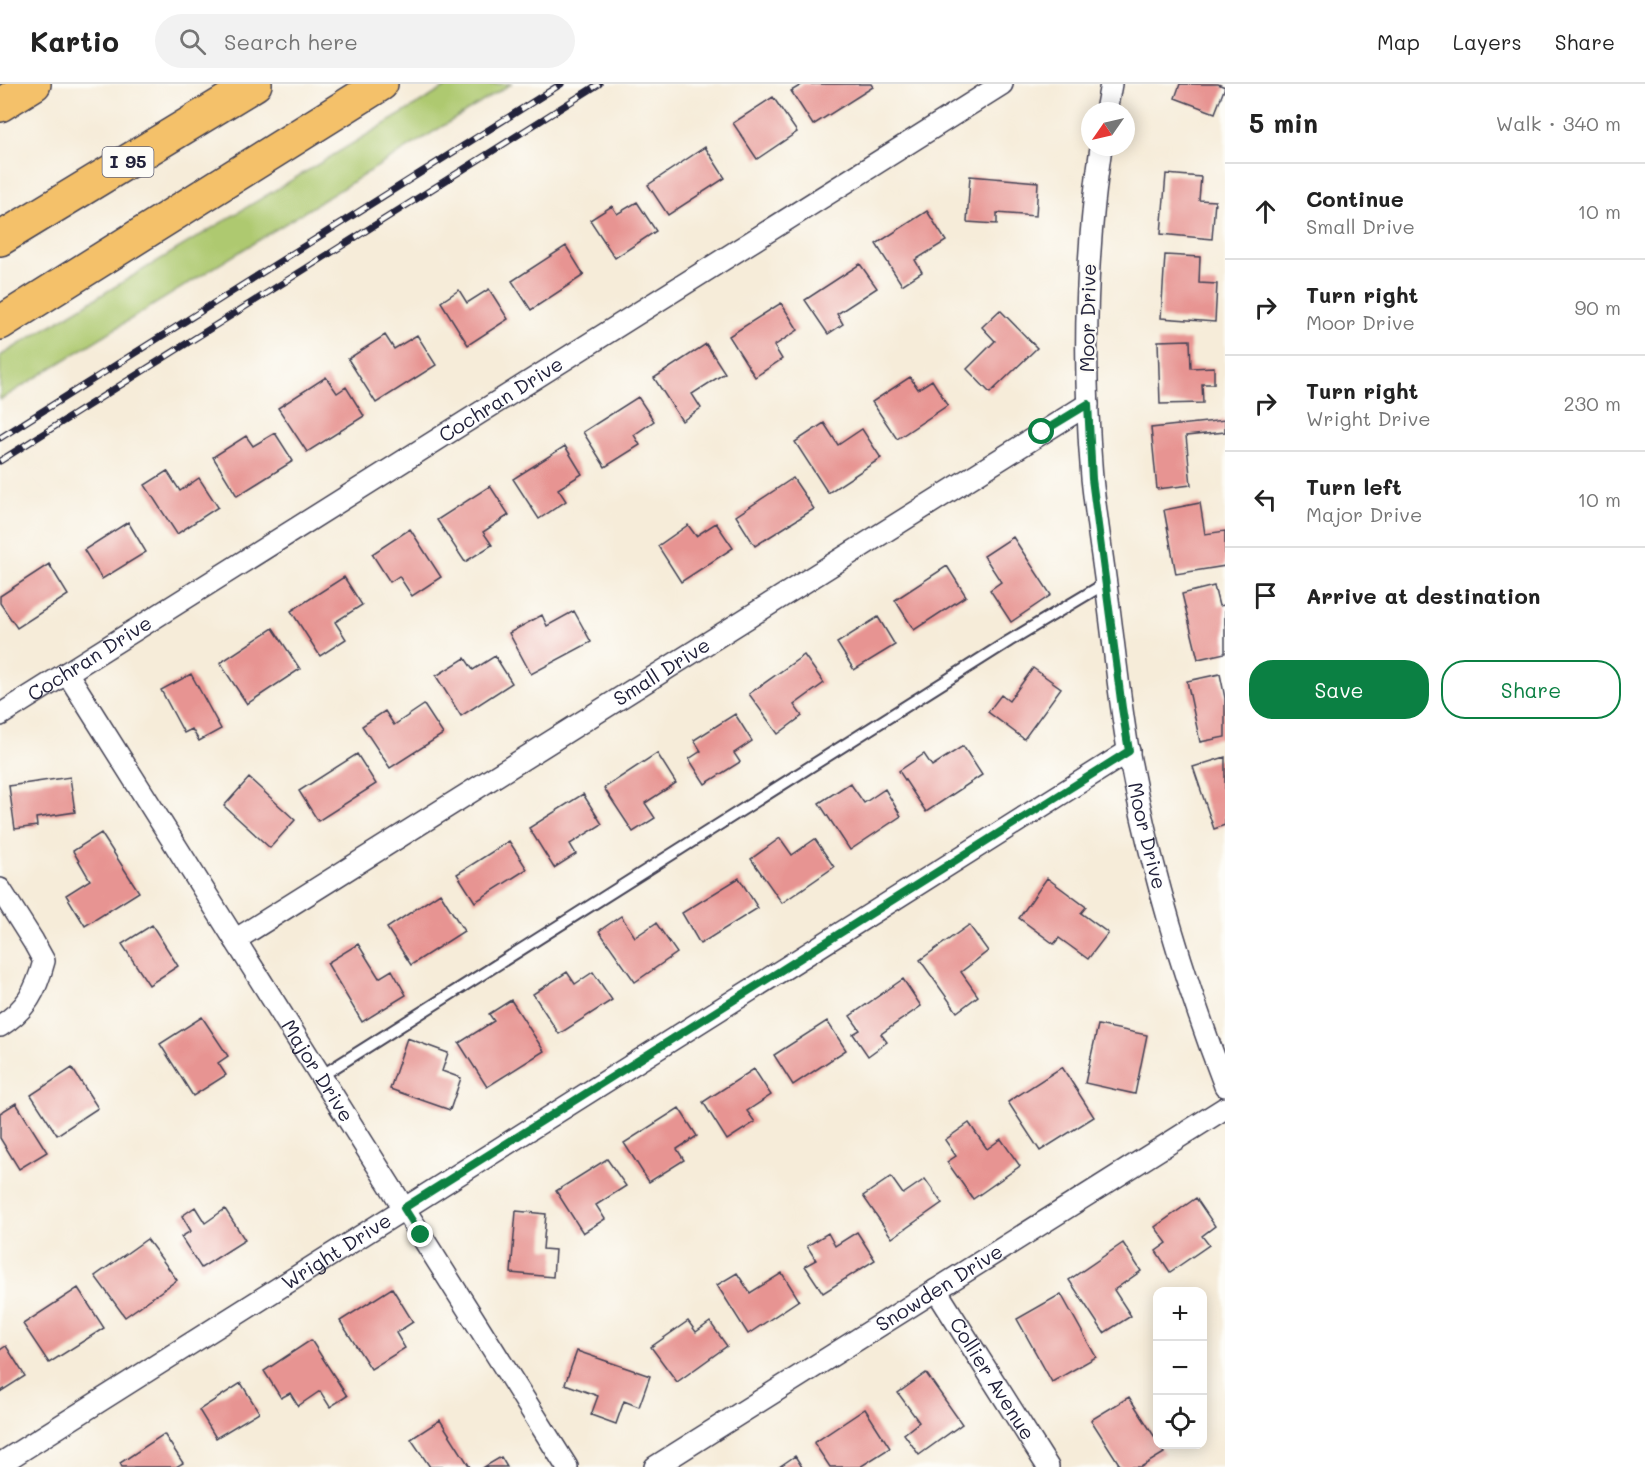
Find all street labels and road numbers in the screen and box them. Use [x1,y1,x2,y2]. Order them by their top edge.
road number: I 95 [102,147,154,177]
street label: Moor Drive [1073,263,1101,373]
street label: Cochran Drive [433,350,567,448]
street label: Cochran Drive [22,609,156,707]
street label: Small Drive [608,631,714,711]
street label: Moor Drive [1123,780,1173,892]
street label: Major Drive [276,1014,360,1126]
street label: Wright Drive [276,1206,396,1295]
street label: Snowden Drive [870,1237,1007,1337]
street label: Collier Avenue [944,1312,1042,1444]

